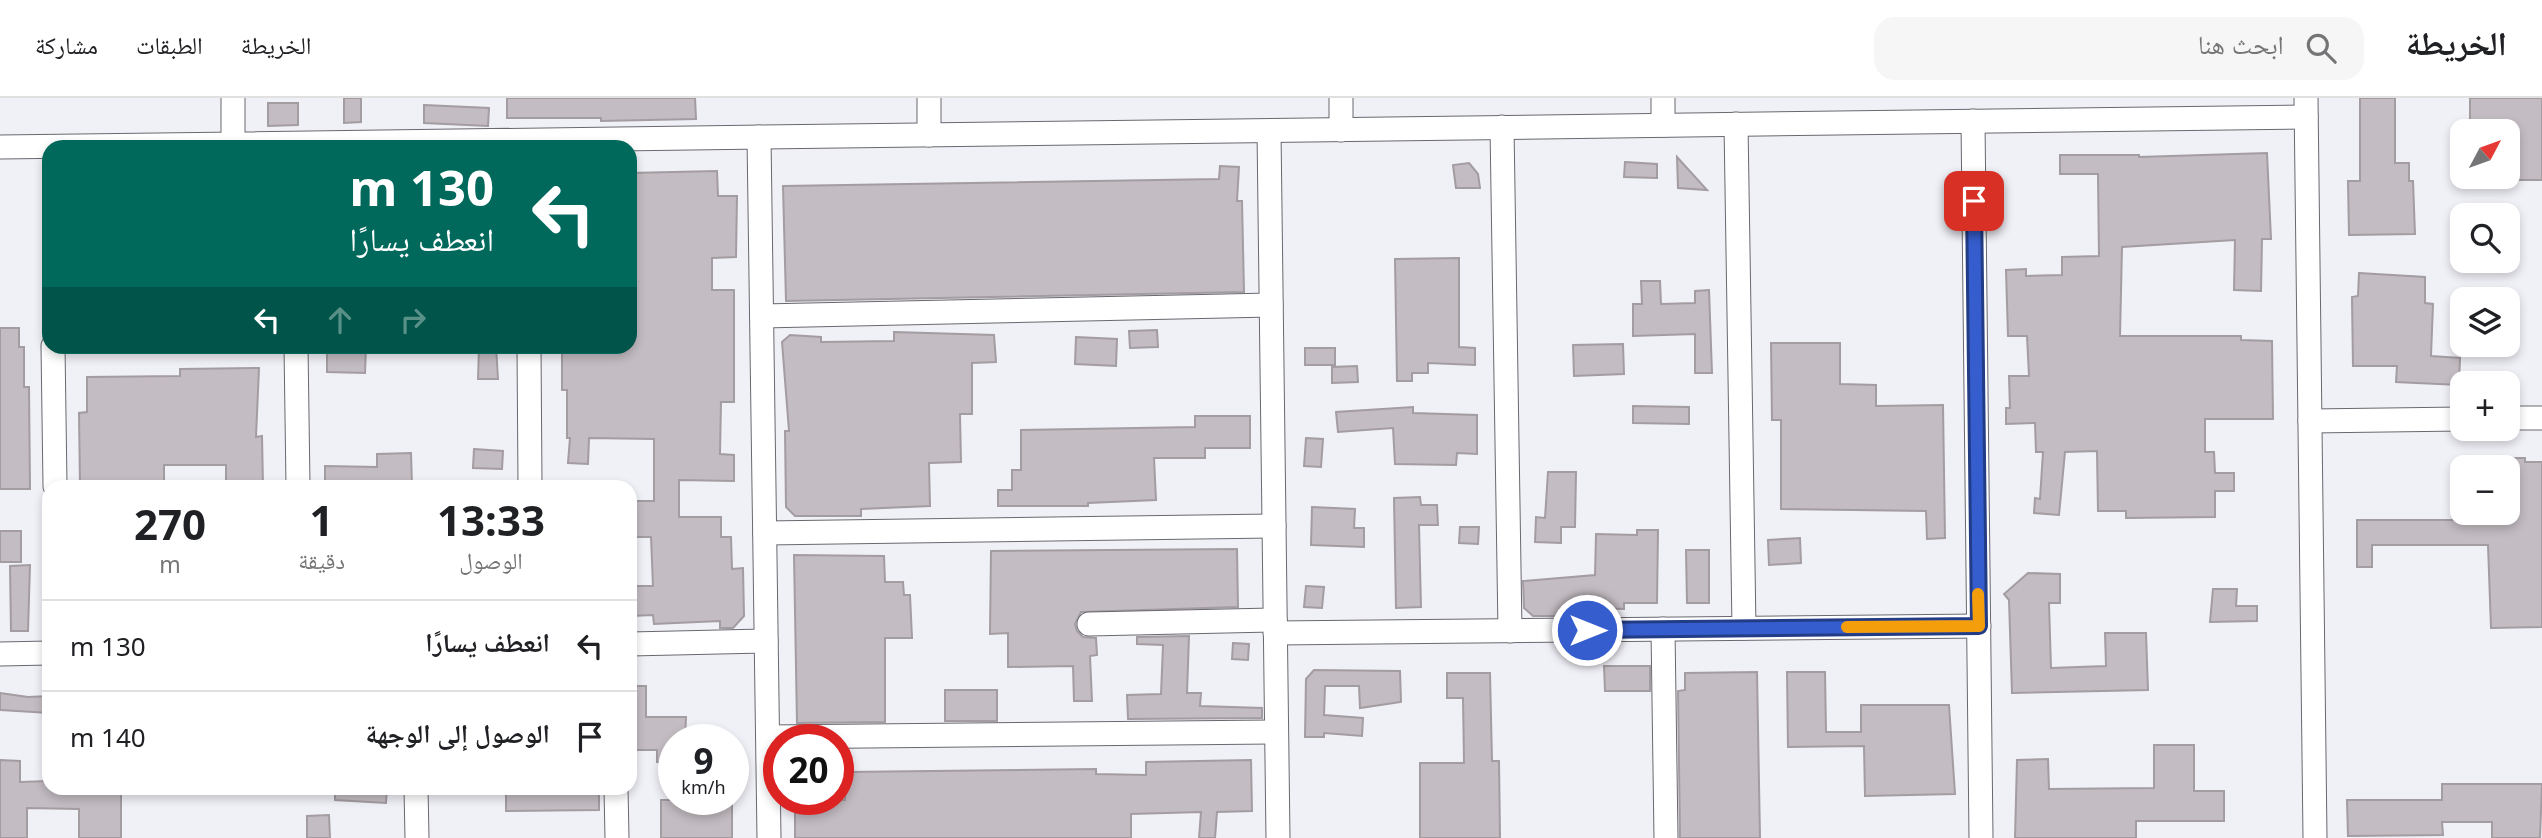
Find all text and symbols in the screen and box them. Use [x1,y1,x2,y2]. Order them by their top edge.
search box [1874,17,2364,80]
text: الخريطة [2406,20,2507,65]
text: ابحث هنا [2198,26,2284,62]
text: مشاركة [35,28,98,61]
text: الطبقات [136,28,203,61]
text: الخريطة [241,28,311,61]
icon: search [2302,29,2340,67]
north arrow [2450,119,2520,189]
map controls [2450,119,2520,525]
text: 130 m [349,154,494,220]
icon: left [518,168,609,259]
pin [1944,171,2004,231]
icon: arrive [1955,182,1993,220]
button: search [2450,203,2520,273]
text: انعطف يسارًا [349,217,494,260]
button: layers [2450,287,2520,357]
icon: left [248,301,286,339]
icon: ahead [321,301,359,339]
icon: right [394,301,432,339]
button: + [2450,371,2520,441]
button: − [2450,455,2520,525]
text: 1 [310,491,334,548]
text: 13:33 [437,491,545,548]
text: 270 [134,495,206,552]
text: دقيقة [298,544,345,576]
text: الوصول [459,544,523,576]
text: m [159,548,181,580]
position arrow [1550,593,1624,667]
text: انعطف يسارًا [425,624,550,660]
icon: left [571,627,609,665]
text: 130 m [70,628,146,664]
text: الوصول إلى الوجهة [366,715,550,751]
icon: arrive [571,718,609,756]
text: 140 m [70,719,146,755]
speed limit sign: 20 [763,724,854,815]
text: 9 [693,737,714,784]
text: km/h [681,775,726,799]

